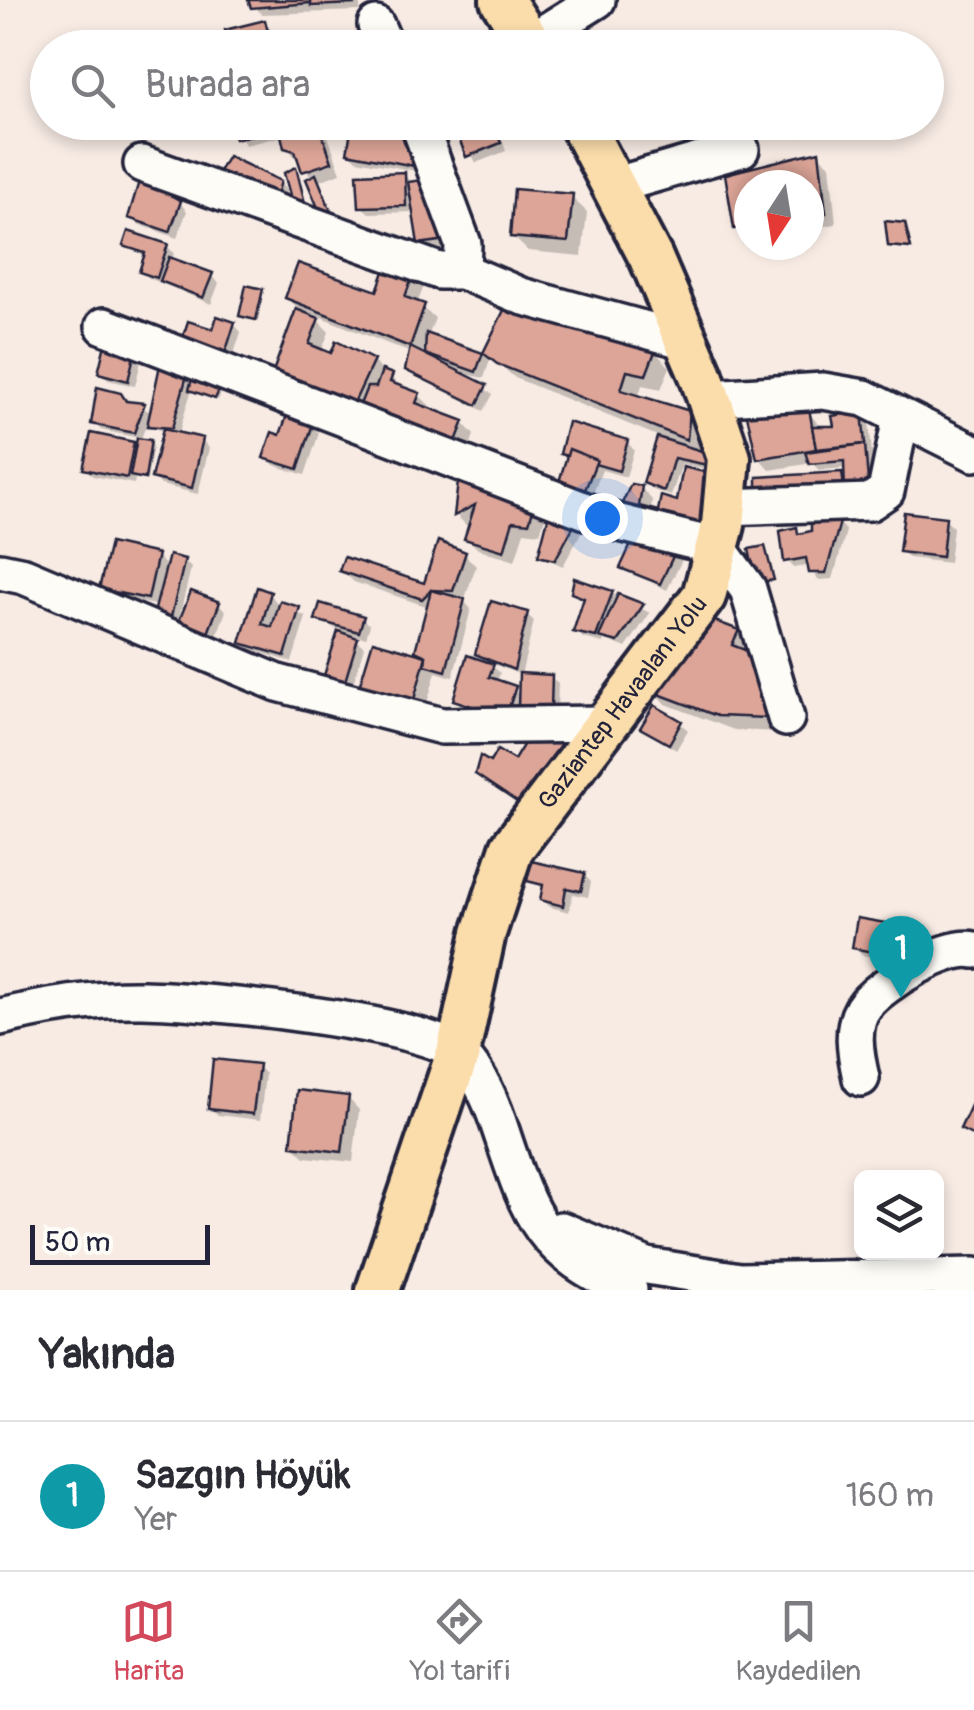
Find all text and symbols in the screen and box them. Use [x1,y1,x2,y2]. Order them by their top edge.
search box [30,30,944,140]
icon: search [65,58,120,113]
text: Burada ara [145,61,310,109]
north arrow [734,170,824,260]
your location [577,493,628,544]
street label: Gaziantep Havaalanı Yolu [531,590,714,816]
pin: 1 [868,916,934,998]
map controls [854,1170,944,1260]
button: layers [854,1170,944,1260]
scale bar [30,1220,210,1264]
text: 50 m [45,1225,110,1260]
text: Yakında [40,1329,175,1381]
text: Sazgın Höyük [135,1452,350,1500]
text: 1 [66,1476,79,1516]
text: 160 m [846,1476,934,1516]
text: Yer [135,1500,177,1540]
tab: Harita [113,1594,184,1689]
tab: Yol tarifi [410,1594,510,1689]
tab: Kaydedilen [736,1594,861,1689]

